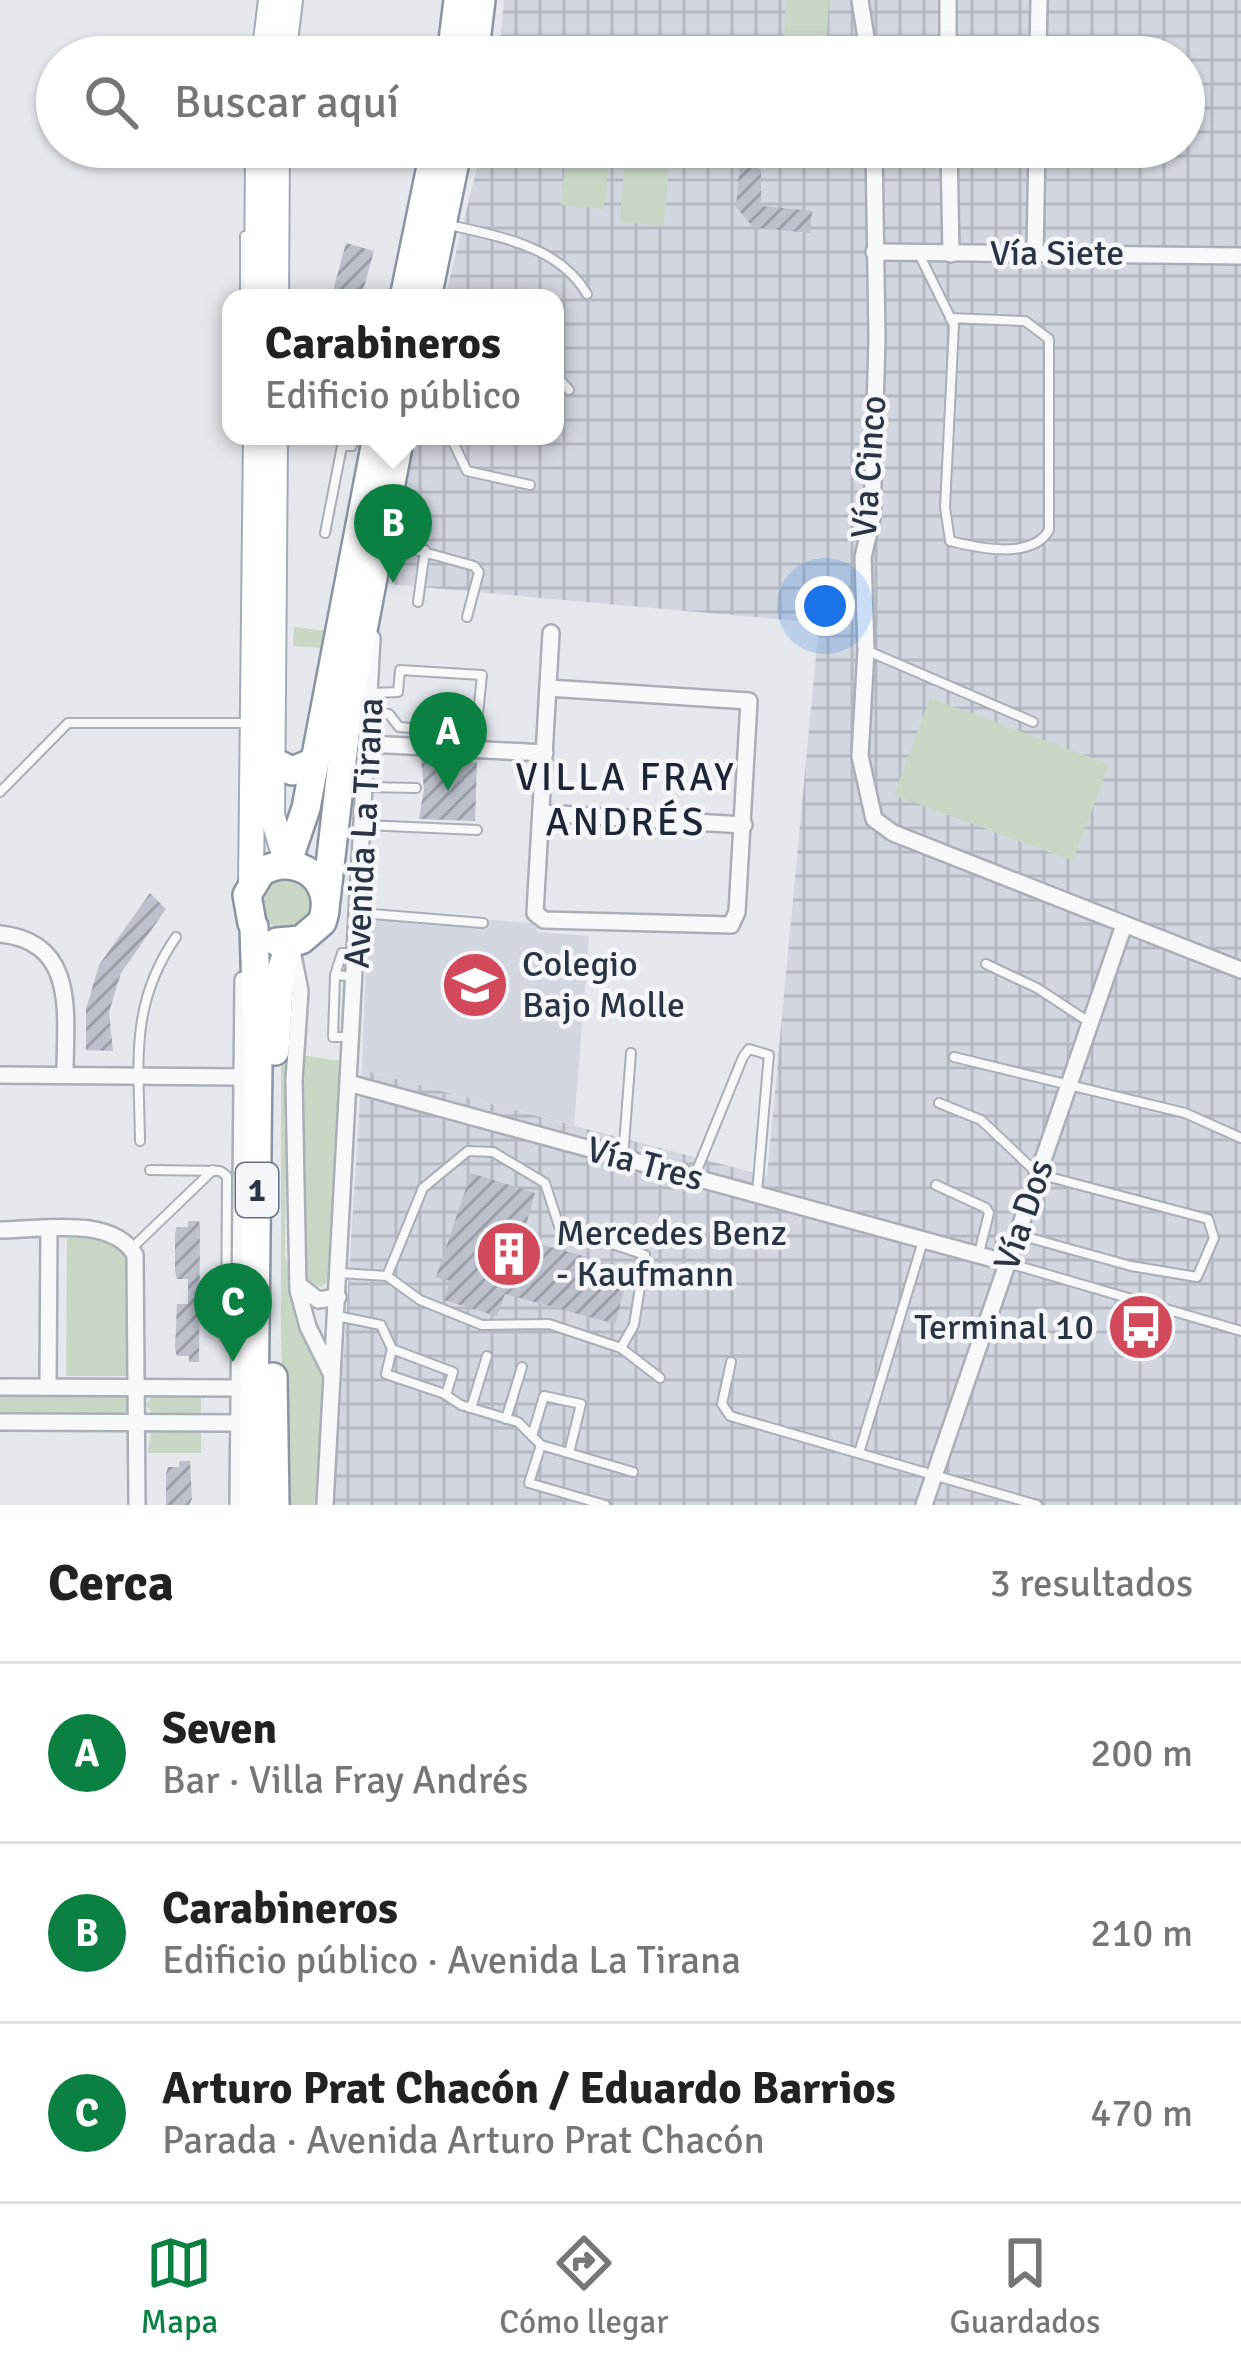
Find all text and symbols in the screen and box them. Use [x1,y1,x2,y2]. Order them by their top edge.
search box [36,36,1205,168]
icon: search [78,69,144,135]
text: Buscar aquí [174,75,399,130]
street label: Vía Siete [990,231,1124,276]
popup [222,289,564,445]
text: Carabineros [265,316,501,371]
text: Edificio público [265,371,521,419]
street label: Vía Cinco [842,394,896,540]
pin: B [354,484,432,583]
your location [795,576,855,636]
pin: A [409,692,487,791]
street label: Avenida La Tirana [334,696,394,970]
district label: VILLA FRAY ANDRÉS [515,753,737,846]
place label: Colegio Bajo Molle [522,942,685,1028]
school or university icon: Colegio Bajo Molle [440,950,510,1020]
street label: Vía Tres [582,1127,708,1201]
street label: Vía Dos [984,1154,1064,1276]
road number: 1 [236,1163,278,1217]
place label: Mercedes Benz - Kaufmann [556,1211,787,1297]
building icon: Mercedes Benz - Kaufmann [474,1219,544,1289]
pin: C [194,1263,272,1362]
bus stop icon: Terminal 10 [1106,1292,1176,1362]
place label: Terminal 10 [914,1305,1094,1350]
text: Cerca [48,1552,174,1615]
text: 3 resultados [990,1559,1193,1607]
text: Seven [162,1701,277,1756]
text: A [75,1729,99,1777]
text: 200 m [1090,1729,1193,1777]
text: Bar · Villa Fray Andrés [162,1756,528,1804]
text: Carabineros [162,1881,398,1936]
text: B [75,1909,99,1957]
text: 210 m [1090,1909,1193,1957]
text: Edificio público · Avenida La Tirana [162,1936,741,1984]
text: Arturo Prat Chacón / Eduardo Barrios [162,2061,896,2116]
text: C [75,2089,99,2137]
text: 470 m [1090,2089,1193,2137]
text: Parada · Avenida Arturo Prat Chacón [162,2116,765,2164]
tab: Mapa [141,2230,218,2343]
tab: Cómo llegar [499,2230,668,2343]
tab: Guardados [949,2230,1100,2343]

